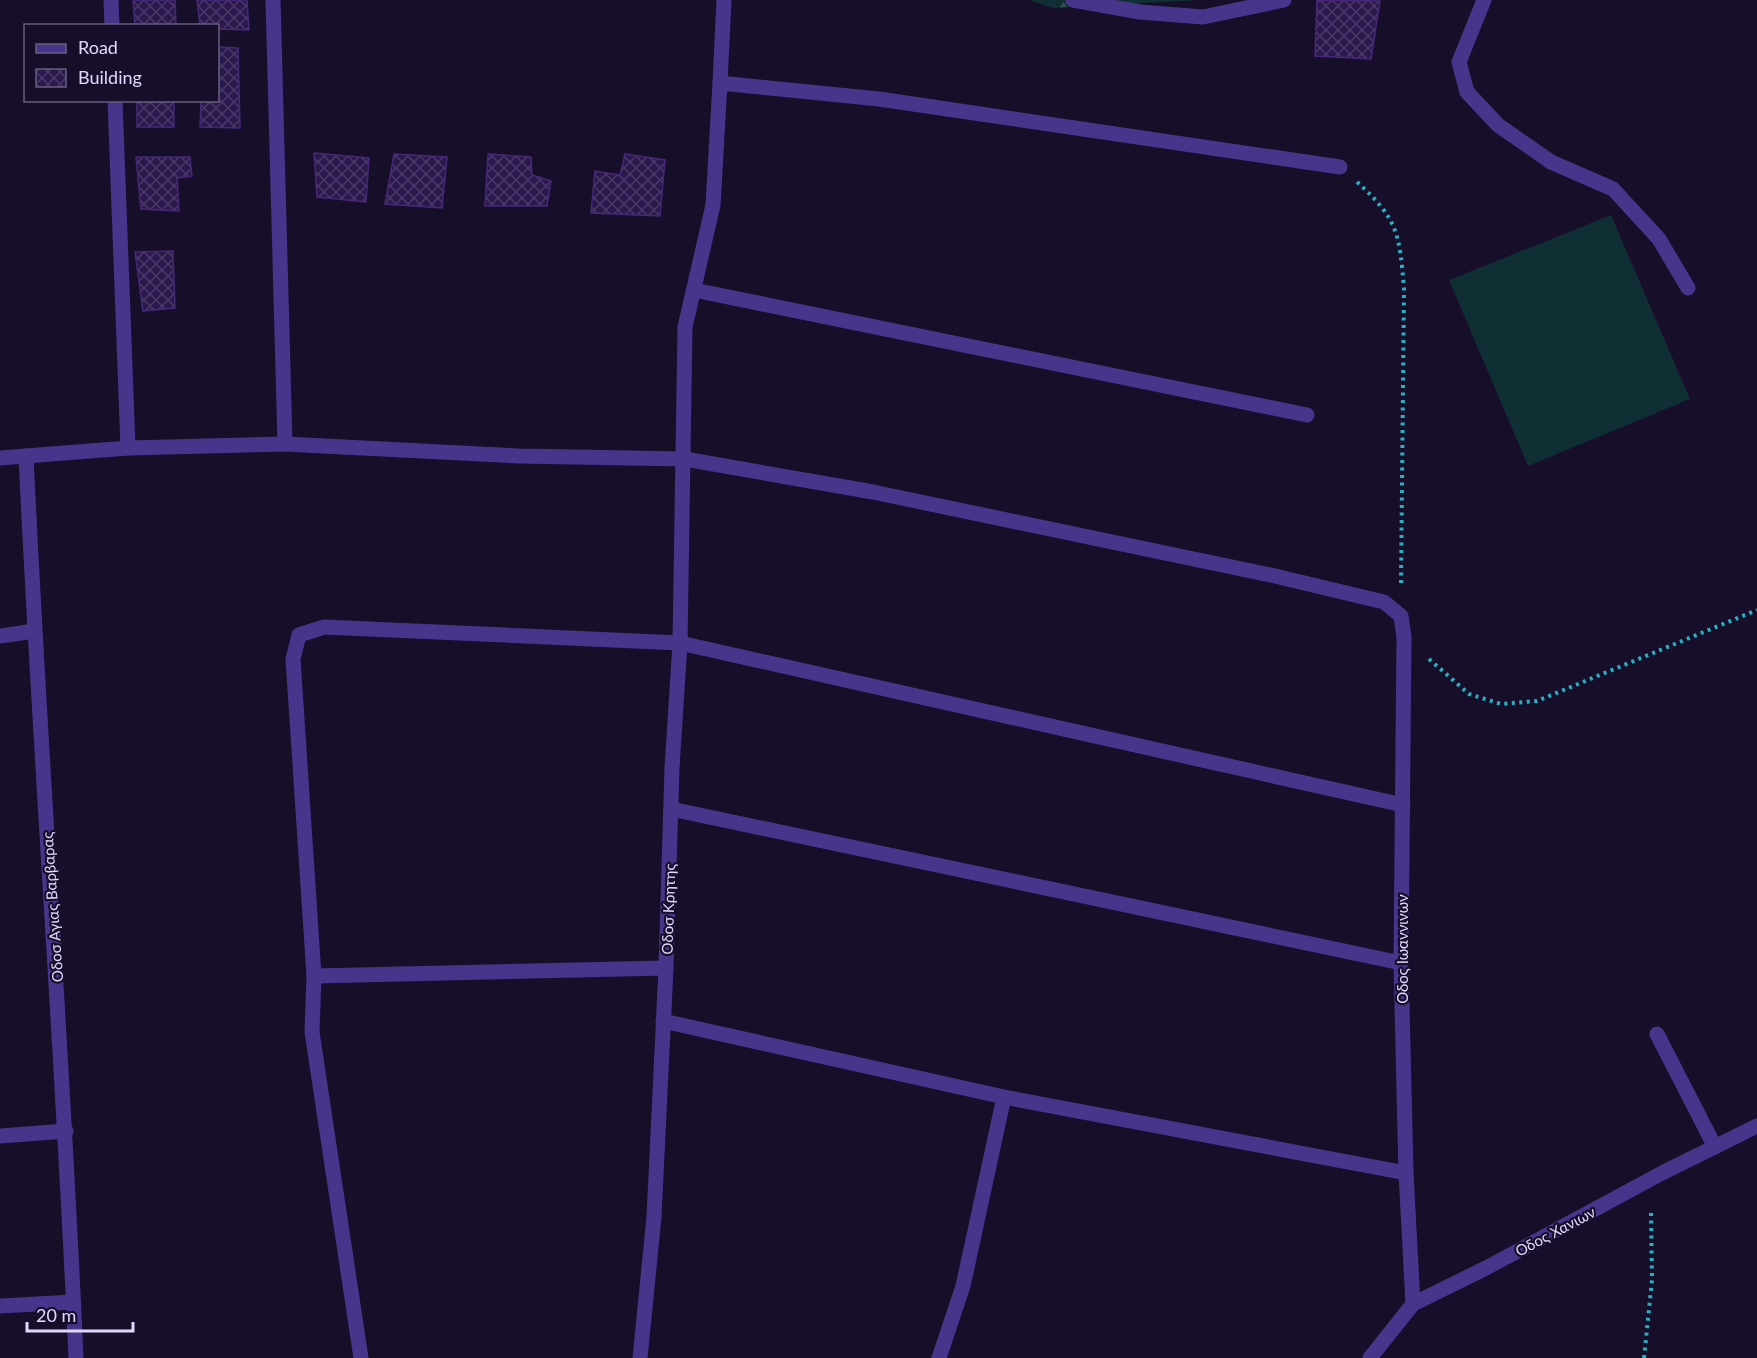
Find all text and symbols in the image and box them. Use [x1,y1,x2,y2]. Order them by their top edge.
legend [24,24,219,102]
text: Road [78,36,118,58]
text: Building [78,66,142,88]
street label: Οδοσ Αγιας Βαρβαρας [38,831,66,983]
street label: Οδοσ Κρητης [657,863,679,955]
street label: Οδος Ιωαννινων [1393,894,1411,1004]
street label: Οδος Χανιων [1512,1202,1598,1260]
scale bar [27,1295,134,1333]
text: 20 m [36,1304,76,1326]

